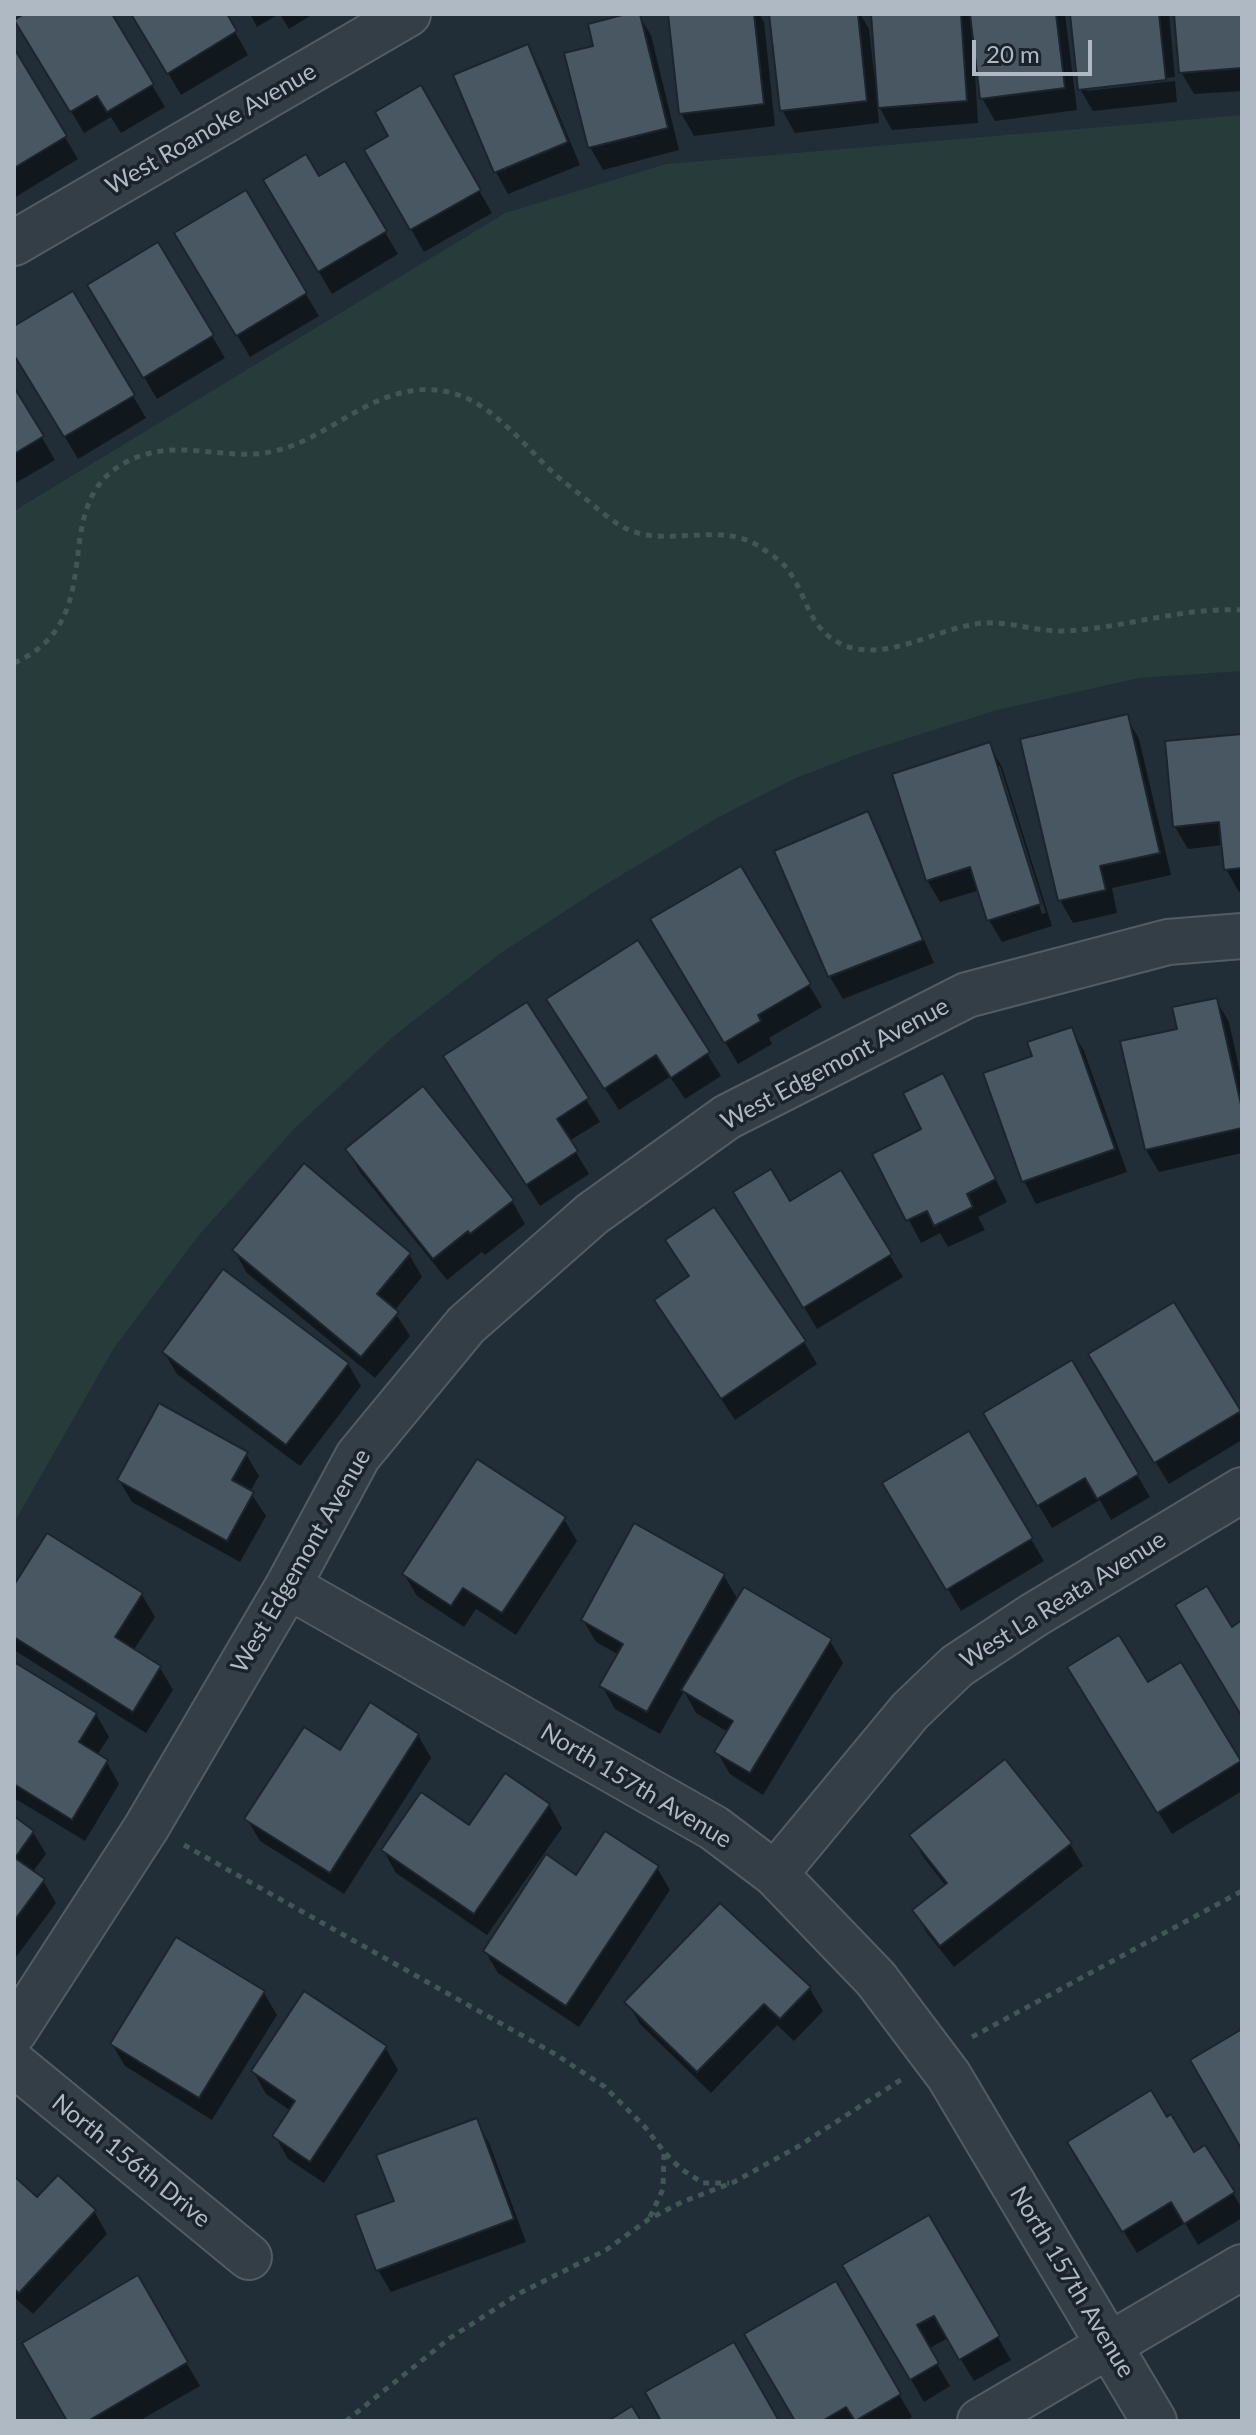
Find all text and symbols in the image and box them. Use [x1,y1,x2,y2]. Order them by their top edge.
scale bar [976,24,1096,74]
text: 20 m [986,39,1040,68]
street label: West Roanoke Avenue [101,57,321,201]
street label: West Edgemont Avenue [716,992,954,1136]
street label: West Edgemont Avenue [225,1444,377,1678]
street label: West La Reata Avenue [955,1525,1171,1675]
street label: North 157th Avenue [535,1718,737,1854]
street label: North 156th Drive [46,2088,216,2234]
street label: North 157th Avenue [1004,2181,1140,2383]

